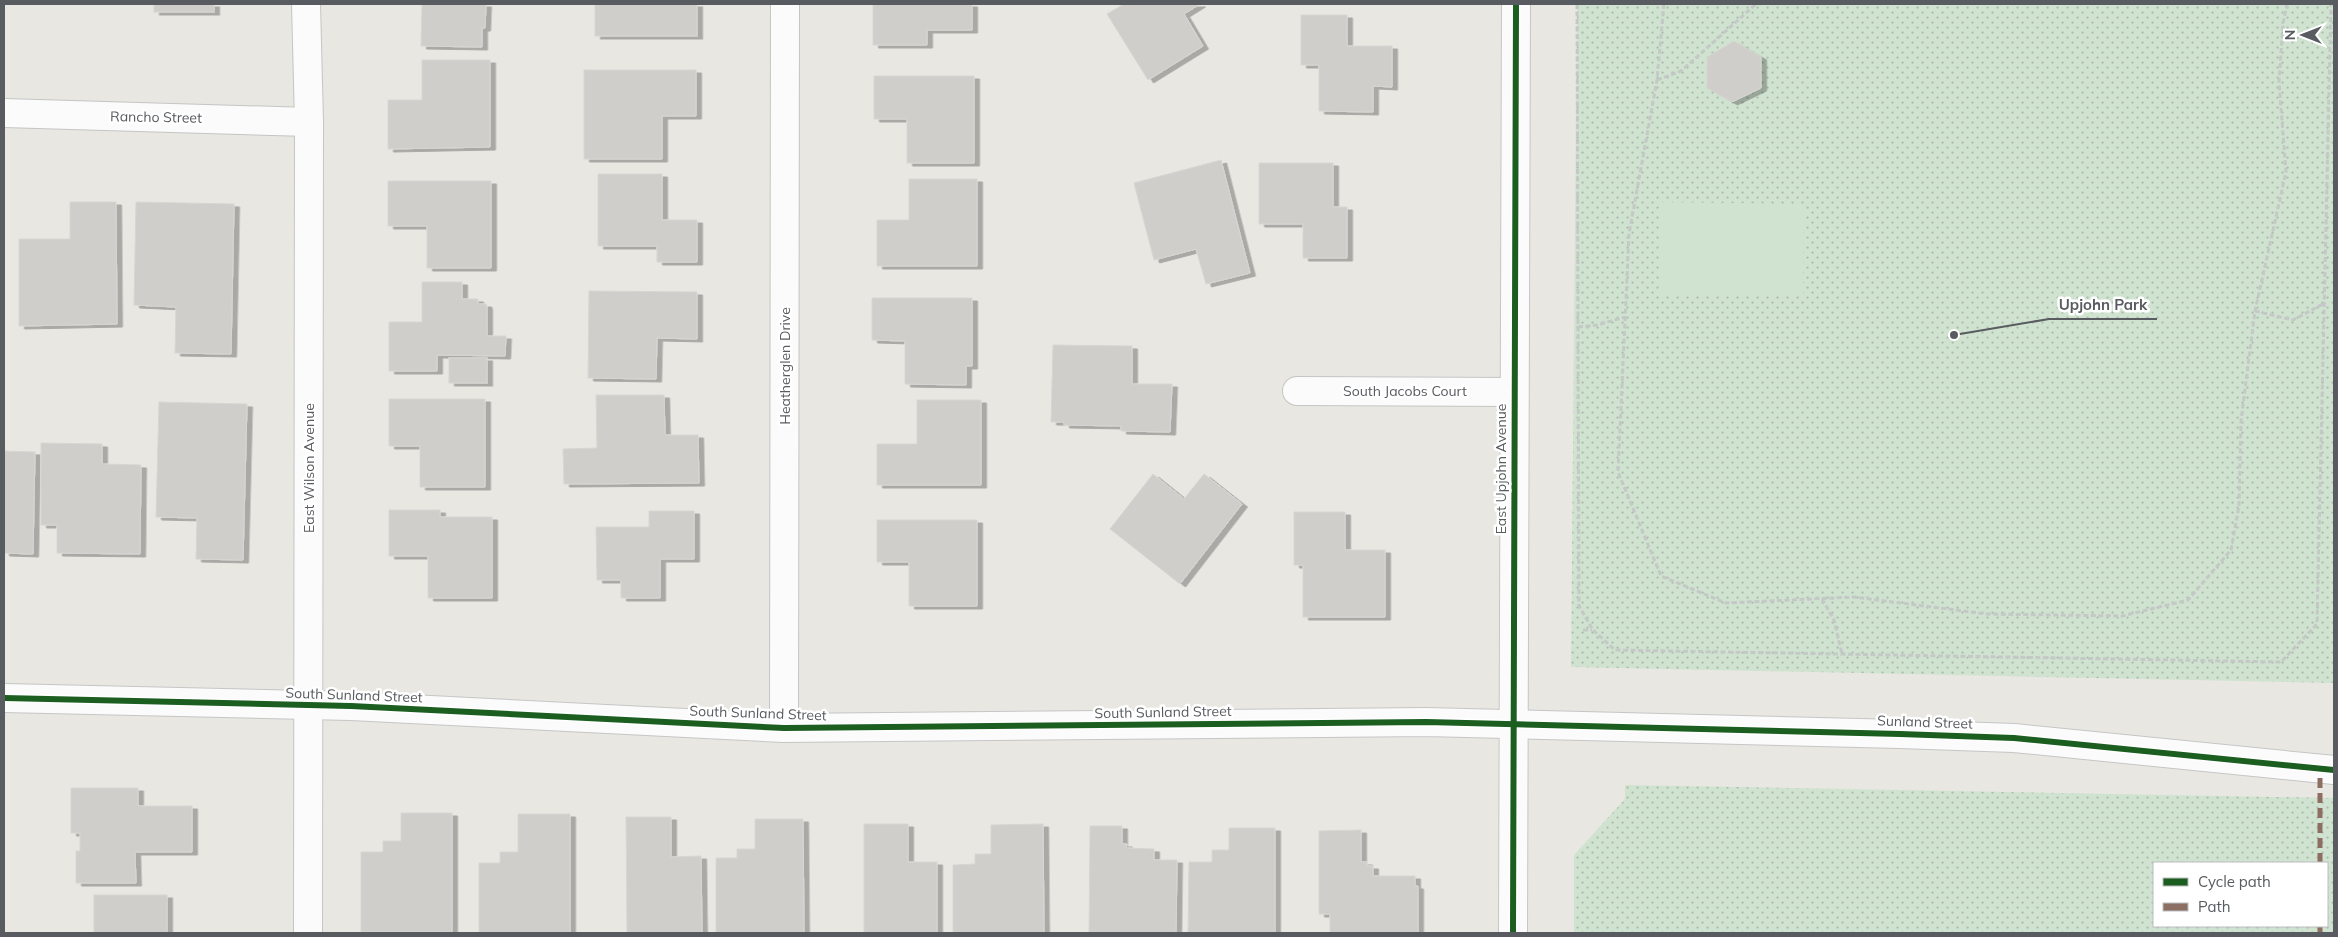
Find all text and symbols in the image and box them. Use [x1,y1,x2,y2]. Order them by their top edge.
north arrow [2278,10,2328,60]
text: N [2281,30,2299,40]
street label: Rancho Street [110,107,202,127]
callout: Upjohn Park [2049,289,2157,319]
text: Upjohn Park [2059,295,2148,314]
street label: Heatherglen Drive [776,307,794,425]
street label: South Jacobs Court [1343,382,1467,400]
street label: East Wilson Avenue [300,403,318,533]
street label: East Upjohn Avenue [1492,404,1510,534]
street label: South Sunland Street [285,684,423,706]
street label: South Sunland Street [689,702,827,724]
street label: South Sunland Street [1094,702,1232,722]
street label: Sunland Street [1877,711,1973,733]
legend [2153,862,2328,927]
text: Cycle path [2198,872,2271,891]
text: Path [2198,897,2230,916]

